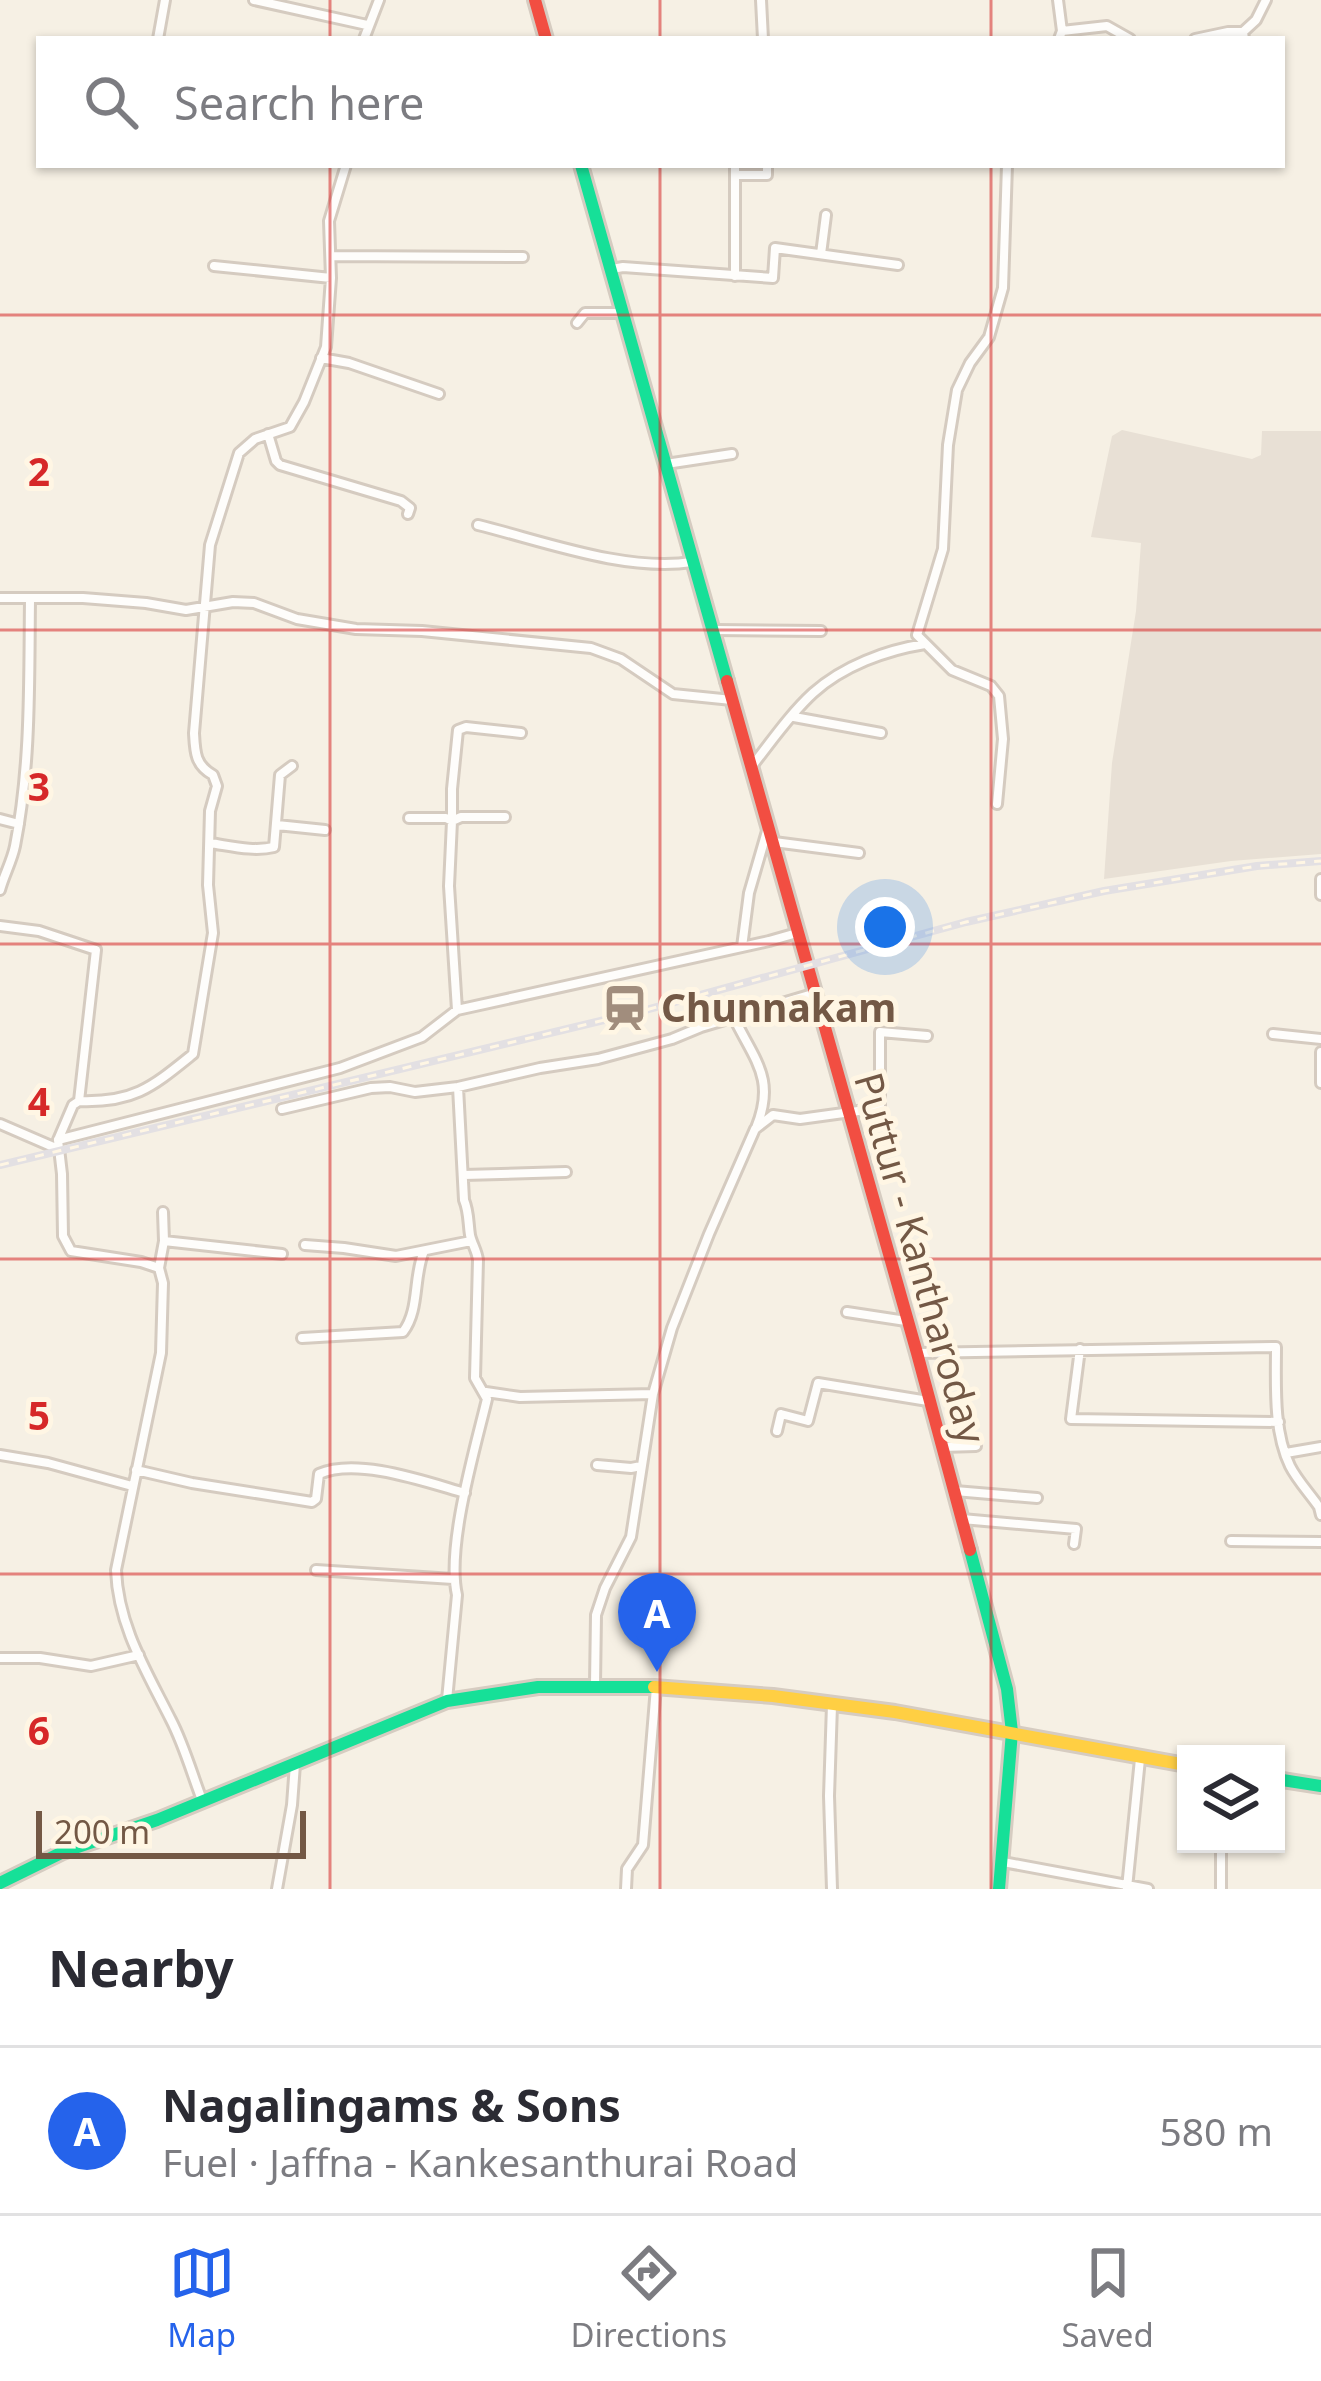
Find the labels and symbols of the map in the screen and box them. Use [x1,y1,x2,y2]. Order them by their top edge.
text: 2 [28,444,50,497]
text: 3 [28,759,50,812]
your location [855,897,915,957]
place label: Chunnakam [661,980,896,1033]
station icon: Chunnakam [600,983,650,1033]
street label: Puttur - Kantharoday [843,1066,1000,1449]
text: 4 [28,1074,50,1127]
text: 5 [28,1388,50,1441]
pin: A [618,1573,696,1672]
text: 6 [28,1703,50,1756]
scale bar [36,1805,306,1858]

